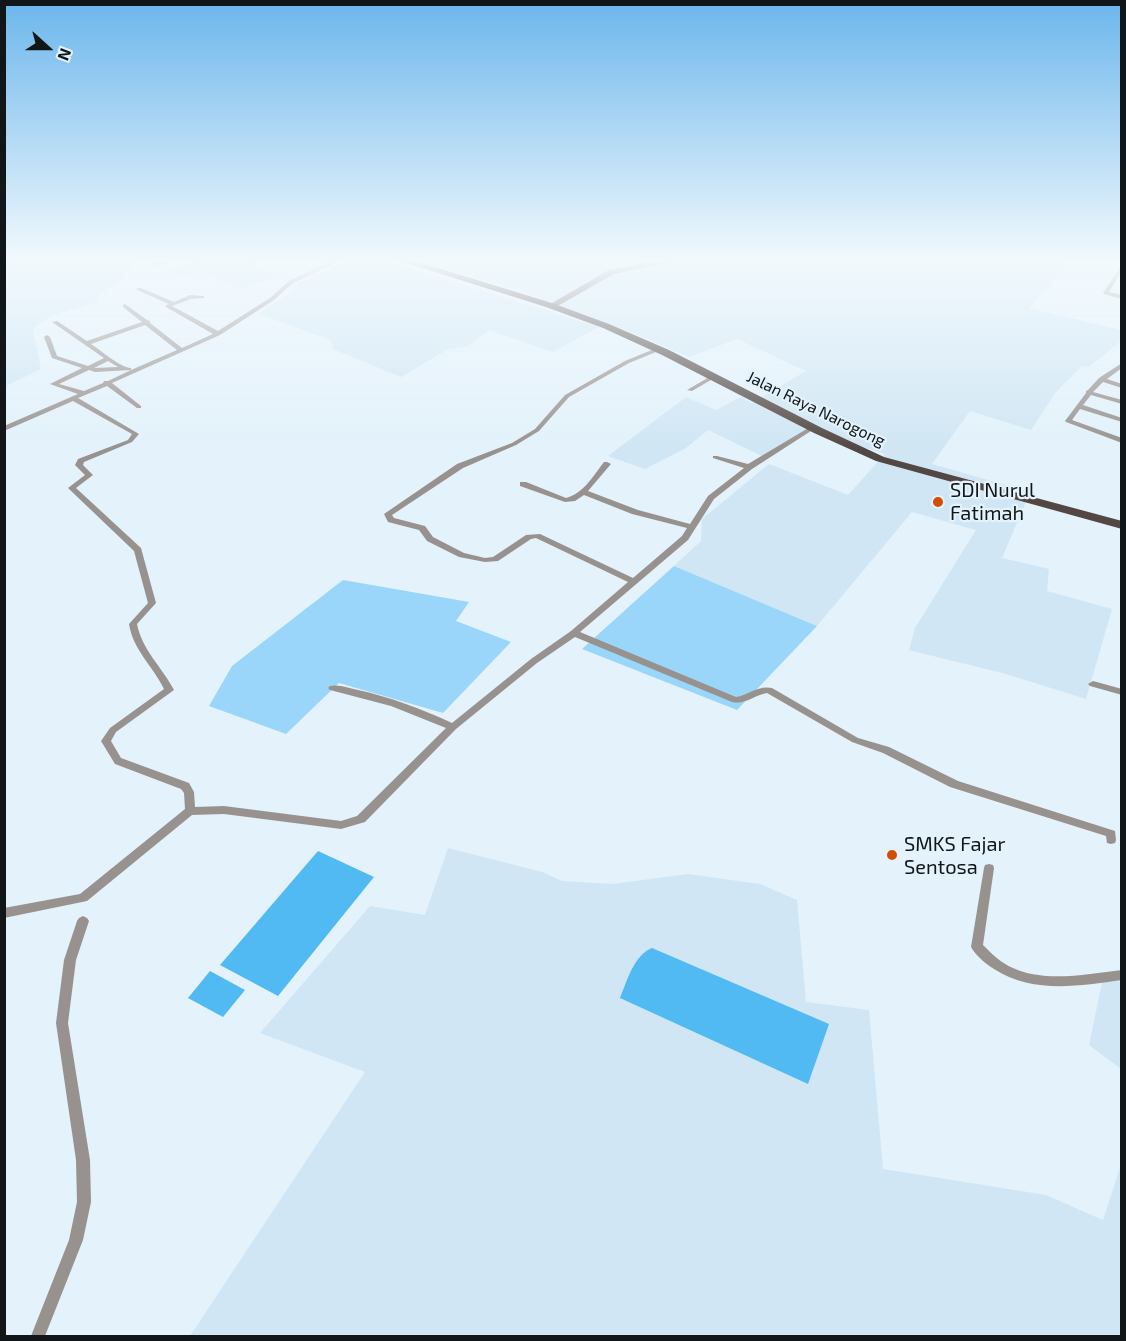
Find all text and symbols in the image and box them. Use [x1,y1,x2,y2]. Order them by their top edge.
north arrow [18,18,78,78]
text: N [54,46,76,63]
street label: Jalan Raya Narogong [744,367,888,451]
place label: SDI Nurul Fatimah [950,478,1035,525]
marker: SDI Nurul Fatimah [931,495,945,509]
place label: SMKS Fajar Sentosa [904,832,1006,879]
marker: SMKS Fajar Sentosa [885,848,899,862]

